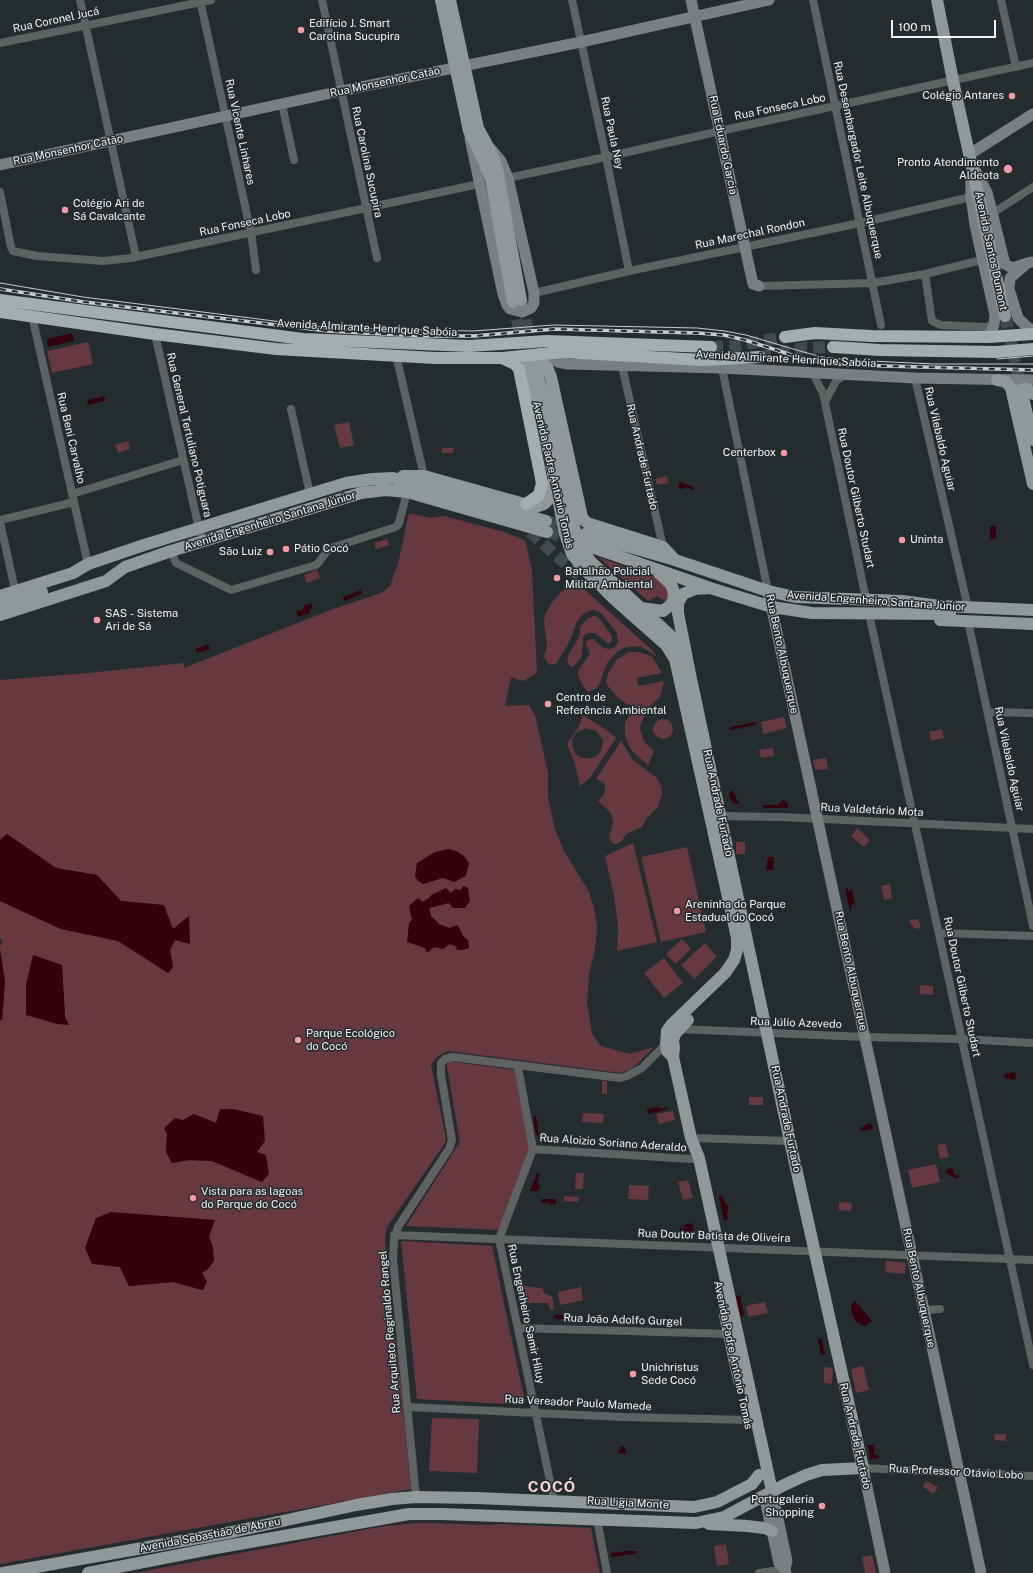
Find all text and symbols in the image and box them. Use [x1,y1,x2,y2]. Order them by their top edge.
street label: Rua Coronel Jucá [12,4,100,36]
scale bar [893,12,998,38]
place label: Edifício J. Smart Carolina Sucupira [309,17,400,43]
text: 100 m [898,20,931,34]
marker: Edifício J. Smart Carolina Sucupira [296,25,306,35]
street label: Rua Desembargador Leite Albuquerque [831,60,885,260]
street label: Rua Monsenhor Catão [329,64,441,100]
street label: Rua Vicente Linhares [222,78,258,186]
place label: Colégio Antares [922,89,1004,103]
street label: Rua Fonseca Lobo [733,91,827,123]
marker: Colégio Antares [1007,91,1017,101]
street label: Rua Eduardo Garcia [706,94,740,196]
street label: Rua Paula Ney [598,95,626,171]
street label: Rua Carolina Sucupira [349,105,385,219]
street label: Rua Monsenhor Catão [12,132,124,168]
place label: Pronto Atendimento Aldeota [897,156,999,182]
marker: Pronto Atendimento Aldeota [1002,163,1014,175]
street label: Avenida Santos Dumont [972,190,1010,312]
place label: Colégio Ari de Sá Cavalcante [73,197,146,223]
marker: Colégio Ari de Sá Cavalcante [60,205,70,215]
street label: Rua Fonseca Lobo [198,207,292,239]
street label: Rua Marechal Rondon [694,216,806,252]
street label: Avenida Almirante Henrique Sabóia [276,317,458,339]
street label: Avenida Almirante Henrique Sabóia [695,348,877,370]
street label: Rua General Tertuliano Potiguara [164,351,214,519]
street label: Rua Vilebaldo Aguiar [922,385,958,493]
street label: Rua Beni Carvalho [54,391,88,485]
street label: Avenida Padre Antônio Tomás [530,400,576,550]
street label: Rua Andrade Furtado [623,402,661,512]
street label: Rua Doutor Gilberto Studart [835,427,877,569]
place label: Centerbox [723,446,776,460]
marker: Centerbox [779,448,789,458]
street label: Avenida Engenheiro Santana Júnior [182,488,358,554]
place label: Uninta [910,533,943,547]
marker: Uninta [897,535,907,545]
place label: Pátio Cocó [294,542,349,556]
marker: Pátio Cocó [281,544,291,554]
place label: São Luiz [219,545,262,559]
marker: São Luiz [265,547,275,557]
place label: Batalhão Policial Militar Ambiental [565,565,653,591]
marker: Batalhão Policial Militar Ambiental [552,573,562,583]
street label: Avenida Engenheiro Santana Júnior [786,588,966,614]
street label: Rua Bento Albuquerque [763,593,801,715]
place label: SAS - Sistema Ari de Sá [105,607,178,633]
marker: SAS - Sistema Ari de Sá [92,615,102,625]
place label: Centro de Referência Ambiental [556,691,667,717]
marker: Centro de Referência Ambiental [543,699,553,709]
street label: Rua Vilebaldo Aguiar [991,705,1027,813]
street label: Rua Andrade Furtado [700,748,736,858]
street label: Rua Valdetário Mota [820,801,924,819]
place label: Areninha do Parque Estadual do Cocó [685,898,786,924]
marker: Areninha do Parque Estadual do Cocó [672,906,682,916]
street label: Rua Bento Albuquerque [832,910,870,1032]
street label: Rua Doutor Gilberto Studart [941,916,983,1058]
street label: Rua Júlio Azevedo [750,1015,842,1031]
place label: Parque Ecológico do Cocó [306,1027,395,1053]
marker: Parque Ecológico do Cocó [293,1035,303,1045]
street label: Rua Andrade Furtado [768,1064,804,1174]
street label: Rua Aloizio Soriano Aderaldo [539,1131,687,1155]
place label: Vista para as lagoas do Parque do Cocó [201,1185,303,1211]
marker: Vista para as lagoas do Parque do Cocó [188,1193,198,1203]
street label: Rua Doutor Batista de Oliveira [637,1227,791,1245]
street label: Rua Bento Albuquerque [900,1227,938,1349]
street label: Rua Engenheiro Samir Hiluy [505,1243,547,1385]
street label: Rua Arquiteto Reginaldo Rangel [376,1250,404,1414]
street label: Avenida Padre Antônio Tomás [711,1280,755,1430]
street label: Rua João Adolfo Gurgel [563,1311,683,1329]
place label: Unichristus Sede Cocó [641,1361,699,1387]
marker: Unichristus Sede Cocó [628,1369,638,1379]
street label: Rua Andrade Furtado [836,1381,874,1491]
street label: Rua Vereador Paulo Mamede [504,1393,652,1413]
street label: Rua Professor Otávio Lobo [888,1462,1024,1482]
district label: COCÓ [528,1478,576,1496]
place label: Portugaleria Shopping [751,1493,814,1519]
street label: Rua Ligia Monte [587,1494,669,1512]
marker: Portugaleria Shopping [817,1501,827,1511]
street label: Avenida Sebastião de Abreu [138,1515,282,1555]

